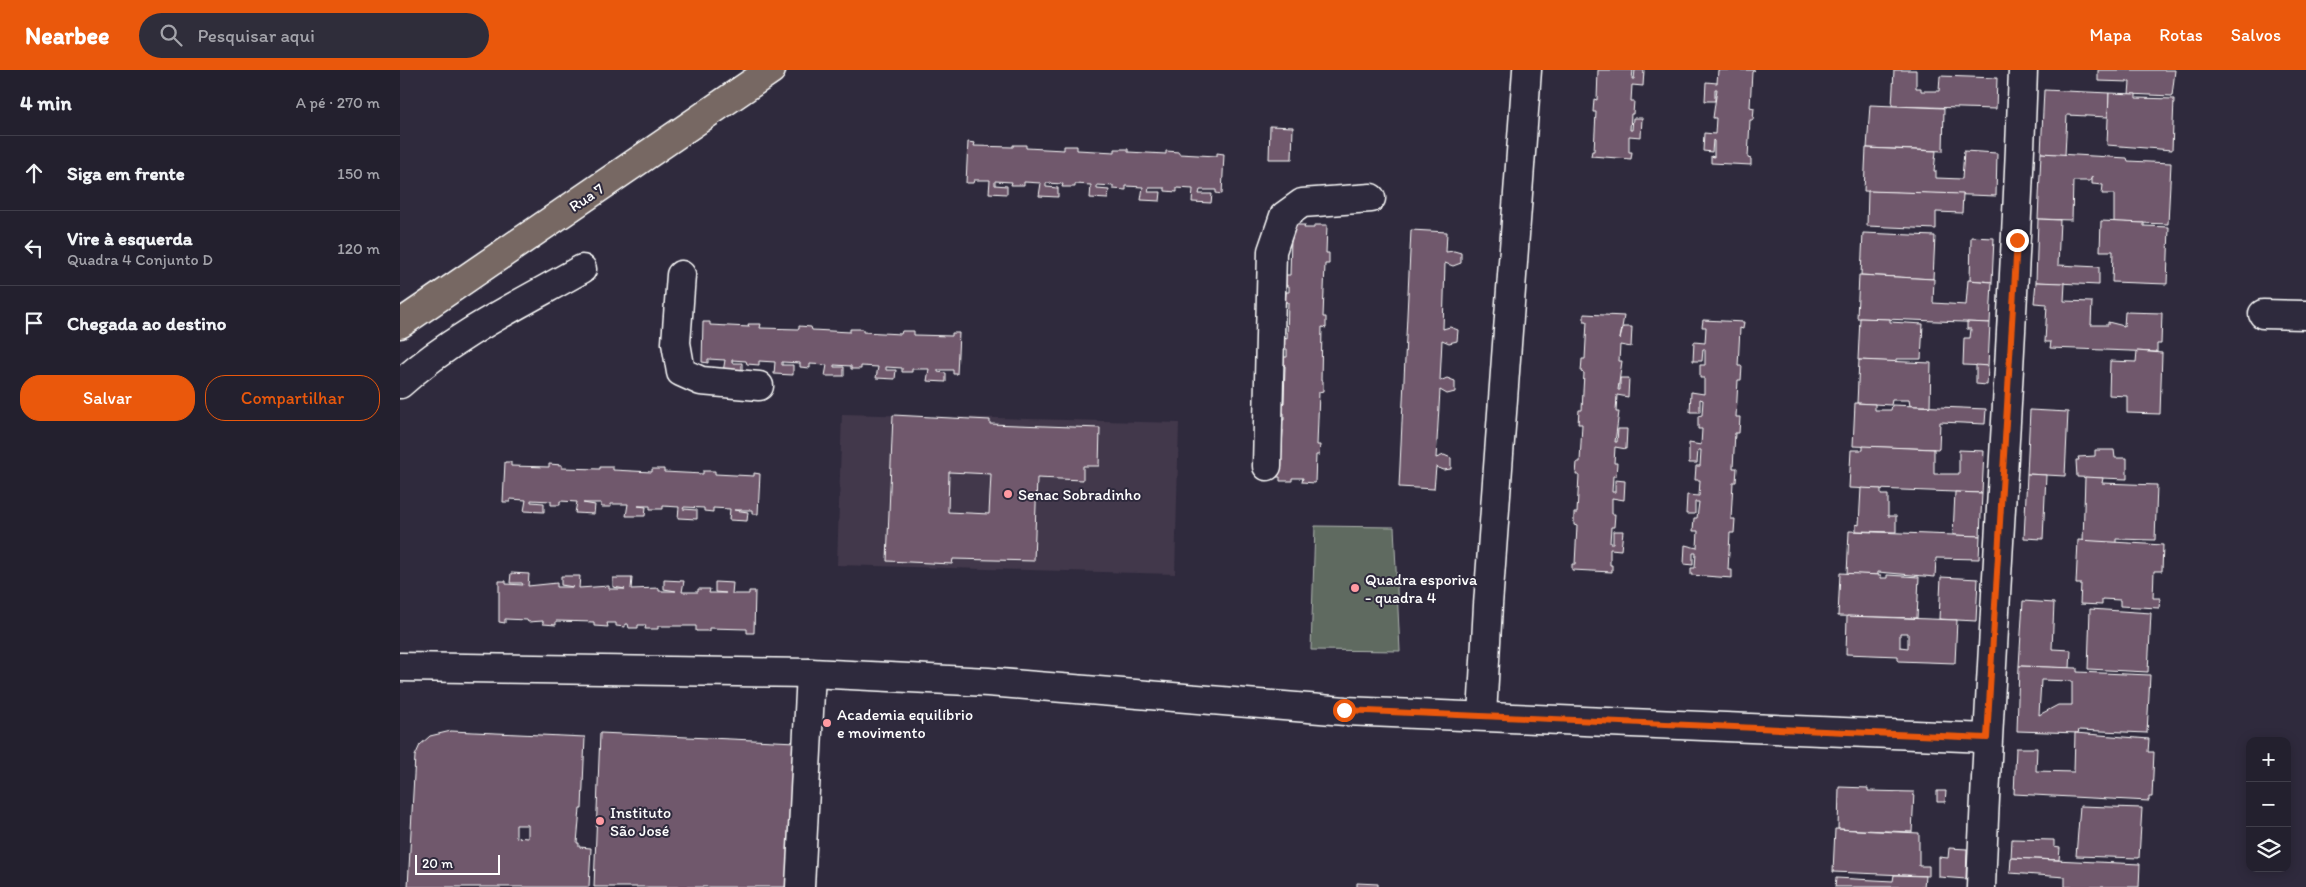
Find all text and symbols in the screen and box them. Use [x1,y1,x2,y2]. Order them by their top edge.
search box [139,13,489,58]
text: Nearbee [25,21,109,50]
icon: search [157,21,185,49]
text: Pesquisar aqui [197,24,315,47]
text: Mapa [2089,24,2131,46]
text: Rotas [2159,24,2203,46]
text: Salvos [2231,24,2281,46]
text: 4 min [20,90,72,115]
text: A pé · 270 m [296,93,380,112]
icon: ahead [20,159,48,187]
text: Siga em frente [67,162,185,185]
text: 150 m [337,164,380,183]
street label: Rua 7 [565,179,607,216]
text: Vire à esquerda [67,227,193,250]
route end [2006,229,2029,252]
icon: left [20,234,48,262]
text: 120 m [337,239,380,258]
text: Quadra 4 Conjunto D [67,250,213,269]
icon: arrive [20,309,48,337]
text: Chegada ao destino [67,312,226,335]
button: Salvar [20,375,195,421]
button: Compartilhar [205,375,380,421]
place label: Senac Sobradinho [1018,485,1141,504]
marker: Senac Sobradinho [1002,488,1014,500]
place label: Quadra esporiva - quadra 4 [1365,570,1478,607]
marker: Quadra esporiva - quadra 4 [1349,582,1361,594]
route start [1333,699,1356,722]
place label: Academia equilíbrio e movimento [837,705,973,742]
marker: Academia equilíbrio e movimento [821,717,833,729]
map controls [2246,737,2291,872]
button: + [2246,737,2291,782]
button: − [2246,782,2291,827]
place label: Instituto São José [610,803,671,840]
marker: Instituto São José [594,815,606,827]
button: layers [2246,827,2291,872]
scale bar [415,852,500,875]
text: 20 m [422,855,453,872]

